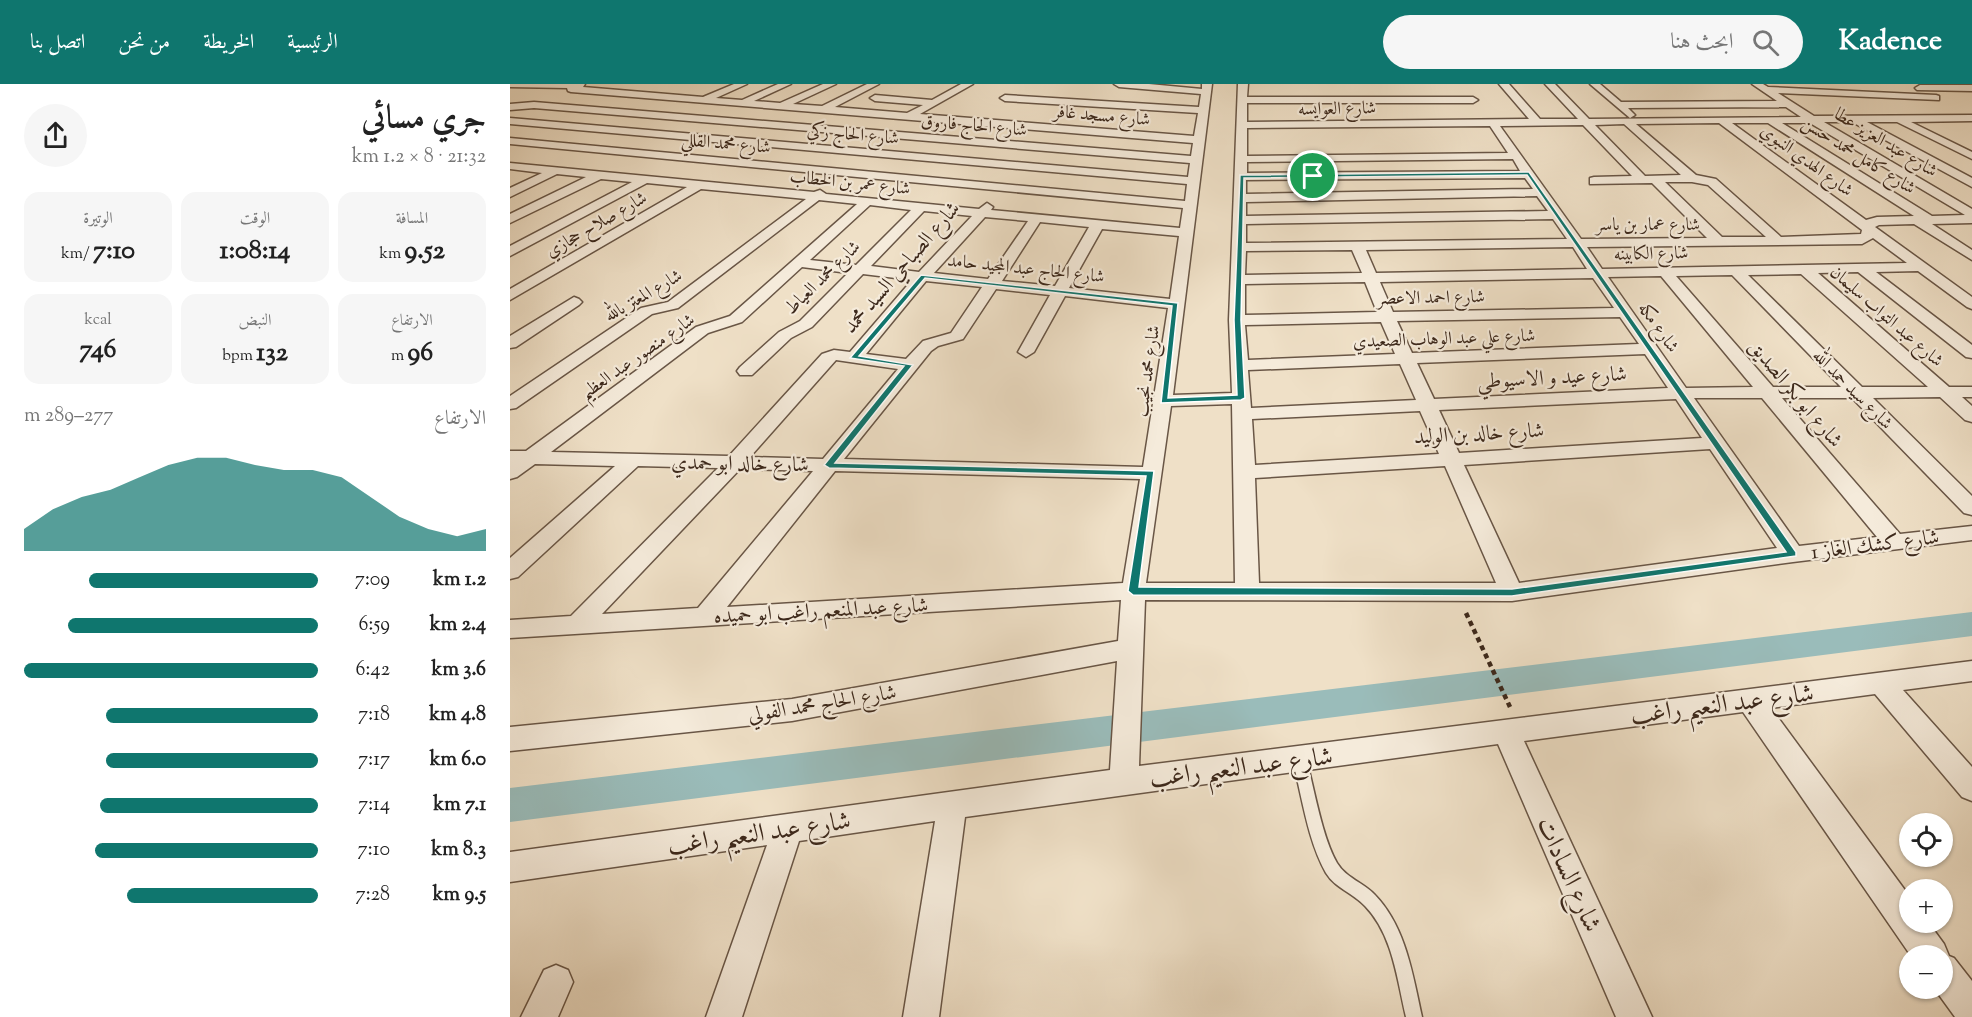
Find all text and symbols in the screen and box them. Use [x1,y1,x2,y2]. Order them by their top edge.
search box [1383,15,1803,69]
text: Kadence [1839,22,1942,62]
icon: search [1749,26,1782,59]
text: ابحث هنا [1670,27,1734,59]
text: اتصل بنا [30,28,85,58]
text: من نحن [118,28,170,58]
text: الخريطة [203,28,254,58]
text: الرئيسية [287,28,338,58]
text: جري مسائي [361,96,486,144]
street label: شارع العوايسه [1298,96,1376,124]
street label: شارع مسجد غافر [1050,100,1151,134]
street label: شارع عبد العزيز عطا [1828,103,1942,185]
button: share [24,104,87,167]
street label: شارع الحاج فاروق [920,109,1028,146]
street label: شارع كامل محمد حسن [1796,111,1920,202]
street label: شارع الحاج زكي [806,118,900,154]
street label: شارع الهدي النبوي [1754,119,1858,204]
street label: شارع محمد القللي [680,128,772,164]
text: 21:32 · 8 × 1.2 km [352,143,486,172]
pin [1287,150,1338,201]
icon: arrive [1296,159,1329,192]
street label: شارع عمر بن الخطاب [788,165,911,203]
street label: شارع صلاح حجازي [541,186,653,266]
street label: شارع الصباحي السيد محمد [837,196,969,342]
text: الوتيرة [83,208,113,231]
text: الوقت [240,208,270,231]
text: المسافة [396,208,428,231]
street label: شارع عمار بن ياسر [1594,213,1700,239]
text: 7:10 [93,233,135,270]
text: 1:08:14 [220,233,290,270]
text: 9.52 [405,233,445,270]
street label: شارع محمد العياط [779,235,867,321]
street label: شارع الكابينه [1613,241,1689,269]
text: /km [61,243,93,266]
text: km [379,243,405,266]
street label: شارع الحاج عبد المجيد حامد [946,249,1106,292]
street label: شارع المعتز بالله [599,261,688,330]
street label: شارع عبد التواب سليمان [1823,261,1948,374]
street label: شارع احمد الاعصر [1375,285,1485,313]
street label: شارع مكه [1631,298,1684,359]
street label: شارع منصور عبد العظيم [575,308,703,410]
text: kcal [84,309,112,332]
text: النبض [239,310,271,333]
text: الارتفاع [391,310,433,333]
street label: شارع محمد نجيب [1130,324,1168,419]
street label: شارع علي عبد الوهاب الصعيدي [1352,324,1536,358]
text: 746 [79,332,117,369]
street label: شارع ابو بكر الصديق [1739,333,1849,456]
text: 132 [256,335,288,372]
text: 96 [408,335,433,372]
street label: شارع سيد حمد الله [1805,342,1900,437]
text: bpm [222,345,256,368]
text: m [391,345,408,368]
street label: شارع عيد و الاسيوطي [1477,360,1628,401]
text: 277–289 m [24,402,113,431]
text: الارتفاع [434,405,486,434]
street label: شارع خالد بن الوليد [1413,417,1545,454]
street label: شارع خالد ابو حمدي [671,449,809,482]
street label: شارع كشك الغاز 1 [1809,523,1941,570]
text: 7:09 [355,566,390,595]
text: 1.2 km [433,566,486,595]
street label: شارع عبد المنعم راغب ابو حميده [713,591,929,636]
text: 6:59 [359,611,390,640]
text: 2.4 km [430,611,486,640]
text: 6:42 [356,656,390,685]
text: 3.6 km [432,656,486,685]
street label: شارع عبد النعيم راغب [1628,676,1817,740]
street label: شارع الحاج محمد الفولي [746,678,899,734]
text: 7:18 [358,701,390,730]
text: 4.8 km [429,701,486,730]
street label: شارع عبد النعيم راغب [1147,739,1336,803]
text: 7:17 [358,746,390,775]
text: 6.0 km [430,746,486,775]
text: 7:14 [358,791,390,820]
text: 7.1 km [433,791,486,820]
street label: شارع عبد النعيم راغب [665,803,854,871]
street label: شارع السادات [1525,811,1610,939]
map controls [1899,813,1953,999]
button: locate [1899,813,1953,867]
text: 7:10 [358,836,390,865]
text: 8.3 km [431,836,486,865]
button: + [1899,879,1953,933]
text: 7:28 [355,881,390,910]
text: 9.5 km [433,881,486,910]
button: − [1899,945,1953,999]

